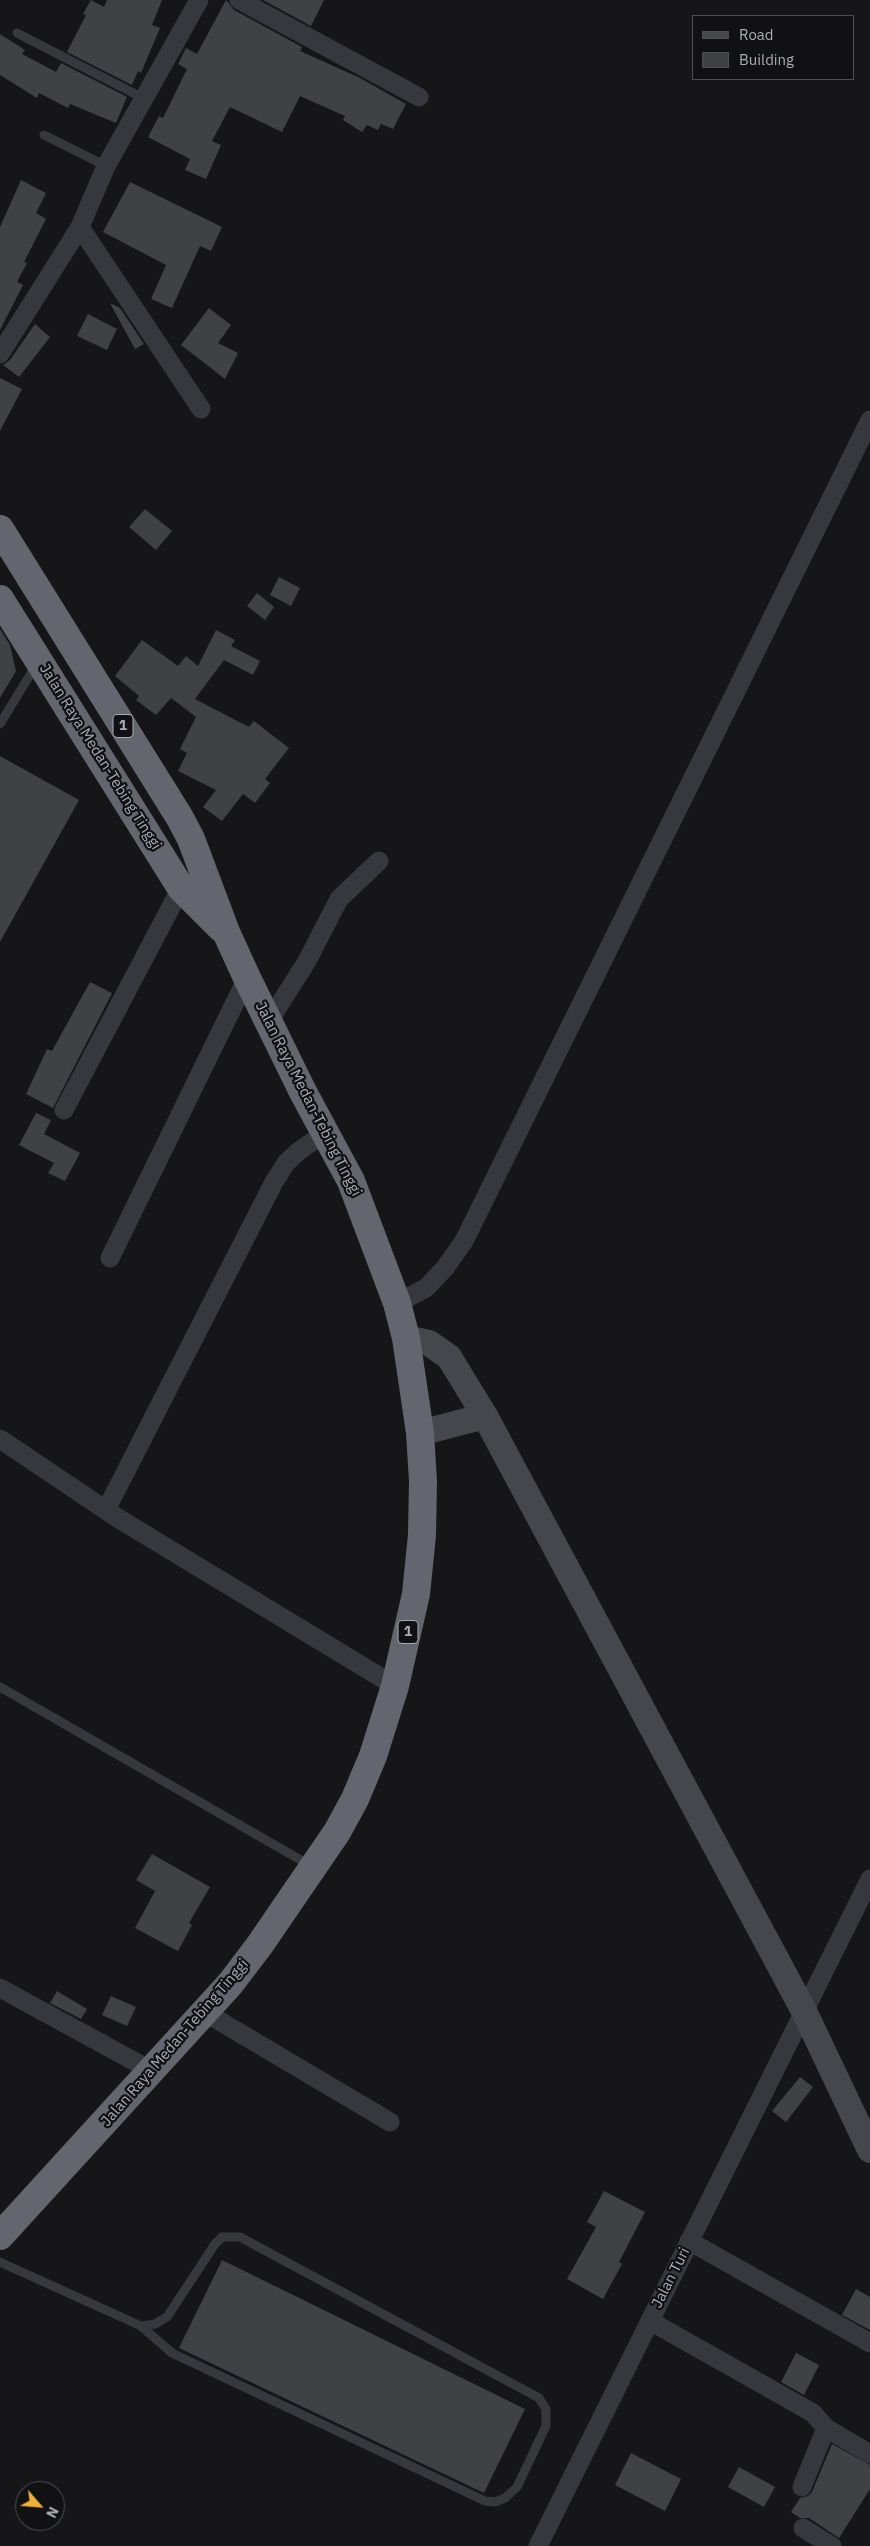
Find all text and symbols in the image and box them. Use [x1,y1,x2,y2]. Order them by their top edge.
legend [692,15,855,80]
text: Road [739,25,774,44]
text: Building [739,50,794,69]
street label: Jalan Raya Medan-Tebing Tinggi [35,661,165,853]
road number: 1 [113,714,133,738]
street label: Jalan Raya Medan-Tebing Tinggi [251,999,365,1199]
road number: 1 [398,1620,418,1644]
street label: Jalan Raya Medan-Tebing Tinggi [97,1956,253,2130]
street label: Jalan Turi [648,2245,694,2311]
north arrow [15,2481,65,2531]
text: N [42,2504,63,2521]

